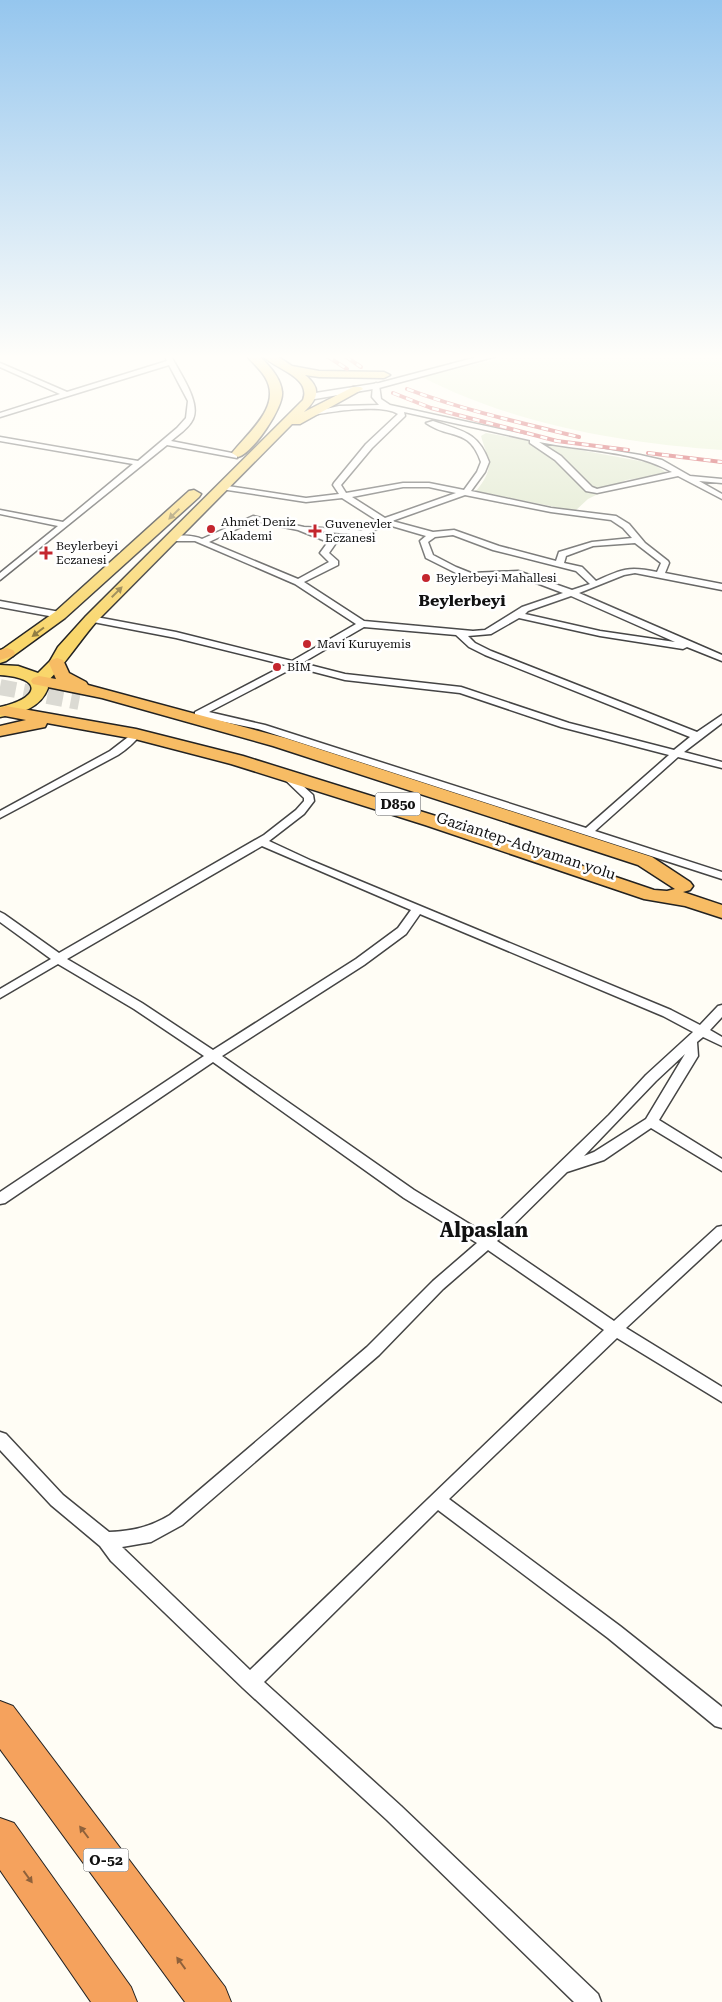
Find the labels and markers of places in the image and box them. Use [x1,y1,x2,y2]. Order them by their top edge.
place label: Ahmet Deniz Akademi [221,515,296,543]
place label: Guvenevler Eczanesi [325,517,392,545]
marker: Ahmet Deniz Akademi [205,523,217,535]
marker: Guvenevler Eczanesi [309,525,321,537]
place label: Beylerbeyi Eczanesi [56,539,118,567]
marker: Beylerbeyi Eczanesi [40,547,52,559]
place label: Beylerbeyi Mahallesi [436,571,557,585]
marker: Beylerbeyi Mahallesi [420,572,432,584]
place label: Mavi Kuruyemis [317,637,411,651]
marker: Mavi Kuruyemis [301,638,313,650]
place label: BİM [287,660,311,674]
marker: BİM [271,661,283,673]

